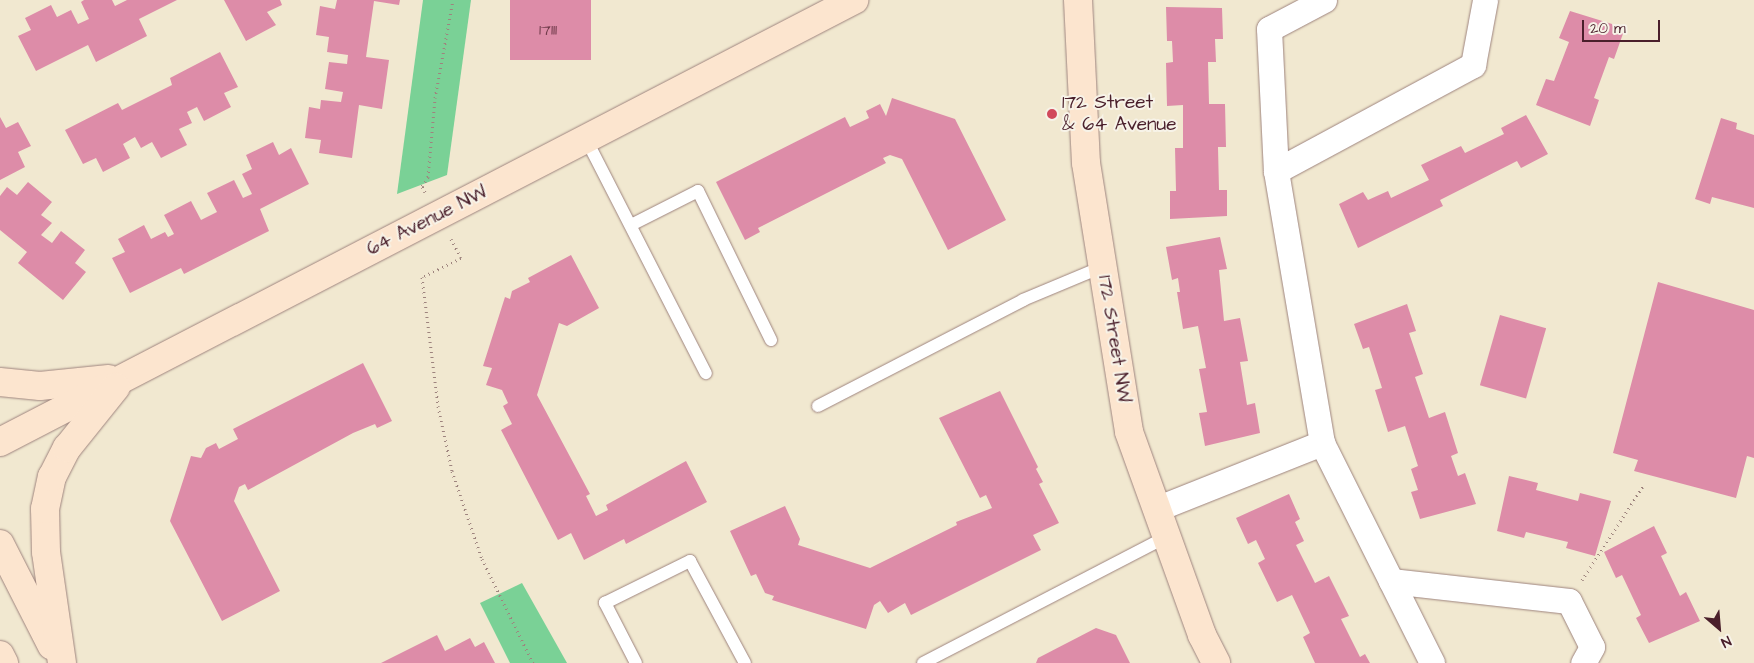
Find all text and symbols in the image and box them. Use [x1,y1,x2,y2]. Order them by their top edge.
scale bar [1584,10,1662,42]
text: 20 m [1590,18,1626,39]
house number: 17111 [539,20,557,40]
place label: 172 Street & 64 Avenue [1062,92,1177,136]
marker: 172 Street & 64 Avenue [1046,108,1058,120]
street label: 64 Avenue NW [363,181,491,261]
street label: 172 Street NW [1093,274,1135,404]
north arrow [1694,603,1744,653]
text: N [1717,630,1734,652]

